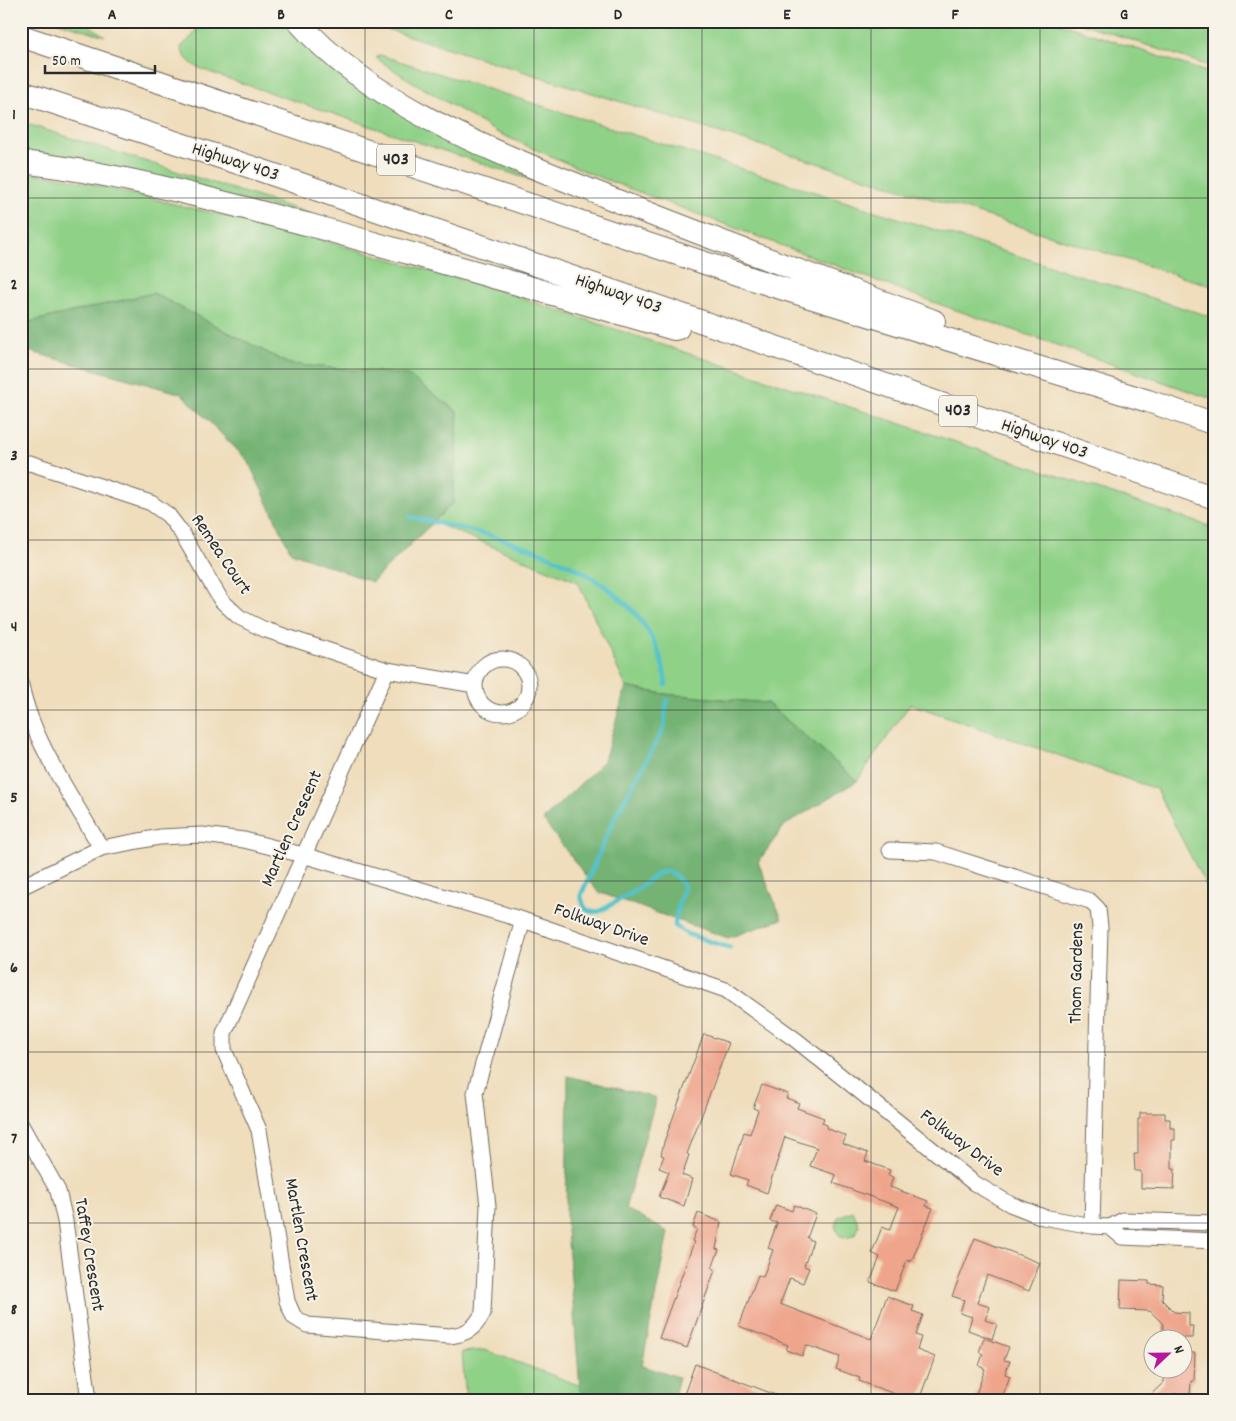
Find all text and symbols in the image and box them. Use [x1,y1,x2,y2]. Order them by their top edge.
text: A [108,4,117,27]
text: B [277,4,285,27]
text: C [445,4,453,27]
text: D [614,4,623,27]
text: E [783,4,791,27]
text: F [951,4,959,27]
text: G [1120,4,1128,27]
scale bar [45,42,155,74]
text: 50 m [52,51,81,73]
text: 1 [12,104,16,127]
street label: Highway 403 [188,136,282,190]
road number: 403 [377,144,415,176]
street label: Highway 403 [571,268,665,322]
text: 2 [11,274,18,297]
road number: 403 [939,396,977,426]
street label: Highway 403 [997,413,1091,467]
text: 3 [10,445,18,468]
street label: Remea Court [183,509,257,601]
text: 4 [11,616,17,639]
street label: Martlen Crescent [255,767,331,891]
text: 5 [10,787,18,810]
street label: Folkway Drive [550,897,652,955]
street label: Thom Gardens [1064,922,1092,1024]
text: 6 [10,957,18,980]
street label: Folkway Drive [913,1103,1009,1185]
text: 7 [11,1128,17,1151]
street label: Martlen Crescent [276,1176,324,1304]
street label: Taffey Crescent [66,1196,110,1314]
text: 8 [11,1299,18,1322]
north arrow [1144,1328,1194,1378]
text: N [1168,1343,1189,1357]

